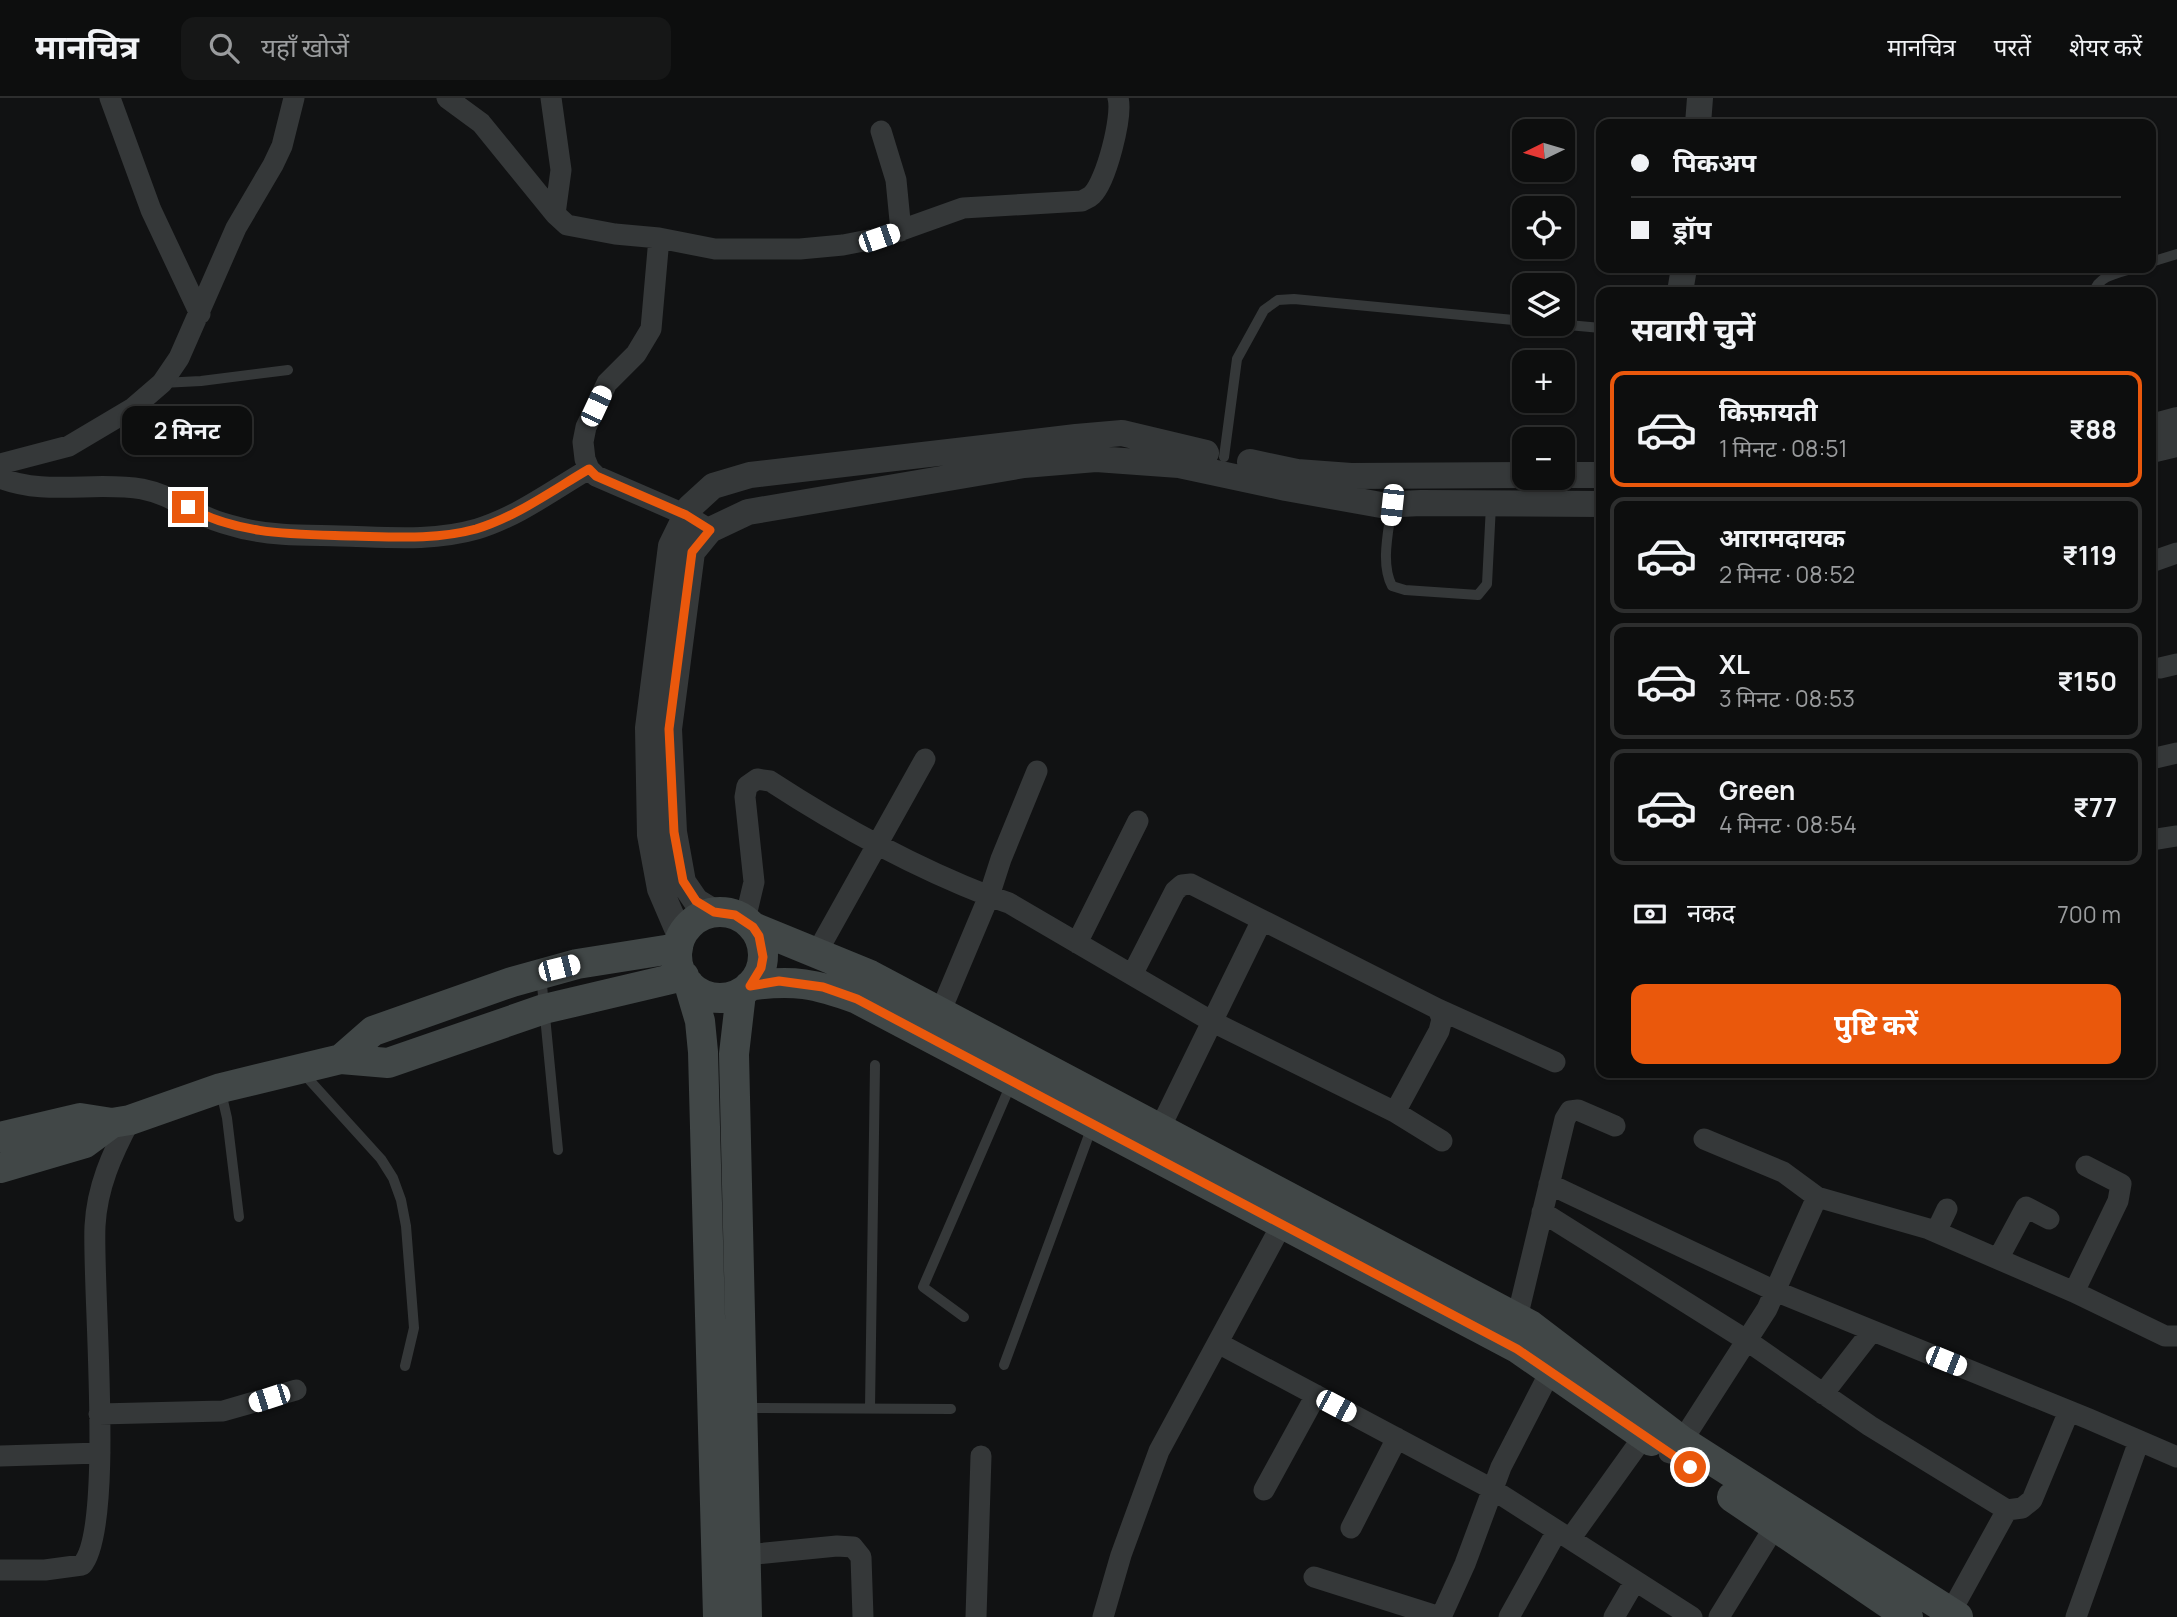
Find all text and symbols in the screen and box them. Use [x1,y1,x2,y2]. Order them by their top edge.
search box [181,17,671,80]
text: मानचित्र [35,24,139,69]
icon: search [205,29,243,67]
text: यहाँ खोजें [261,29,349,65]
text: मानचित्र [1887,30,1956,63]
text: परतें [1994,30,2031,63]
text: शेयर करें [2069,30,2142,63]
north arrow [1512,119,1575,182]
map controls [1512,119,1575,490]
text: पिकअप [1673,144,1756,180]
button: locate [1512,196,1575,259]
text: ड्रॉप [1673,211,1711,247]
car [856,221,903,255]
button: layers [1512,273,1575,336]
text: सवारी चुनें [1631,307,1755,351]
button: + [1512,350,1575,413]
car [578,383,615,429]
text: किफ़ायती [1719,393,1818,429]
icon: car [1635,398,1698,461]
callout: 2 मिनट [123,406,253,454]
text: ₹88 [2069,411,2117,447]
text: 2 मिनट [154,414,220,446]
button: − [1512,427,1575,490]
text: 1 मिनट · 08:51 [1719,432,1848,464]
car [1380,483,1405,527]
route end [172,491,204,523]
text: आरामदायक [1719,519,1845,555]
icon: car [1635,524,1698,587]
text: ₹119 [2062,537,2117,573]
text: 2 मिनट · 08:52 [1719,558,1855,590]
text: XL [1719,646,1750,682]
icon: car [1635,650,1698,713]
text: ₹150 [2057,663,2117,699]
text: 3 मिनट · 08:53 [1719,682,1855,714]
text: Green [1719,772,1795,808]
icon: car [1635,776,1698,839]
text: ₹77 [2073,789,2117,825]
text: 4 मिनट · 08:54 [1719,808,1857,840]
text: नकद [1687,894,1735,930]
icon: cash [1631,895,1669,933]
text: 700 m [2057,898,2121,930]
car [537,953,582,983]
button: पुष्टि करें [1631,984,2121,1064]
car [1923,1343,1970,1379]
car [246,1382,293,1414]
car [1313,1387,1360,1425]
route start [1674,1451,1706,1483]

